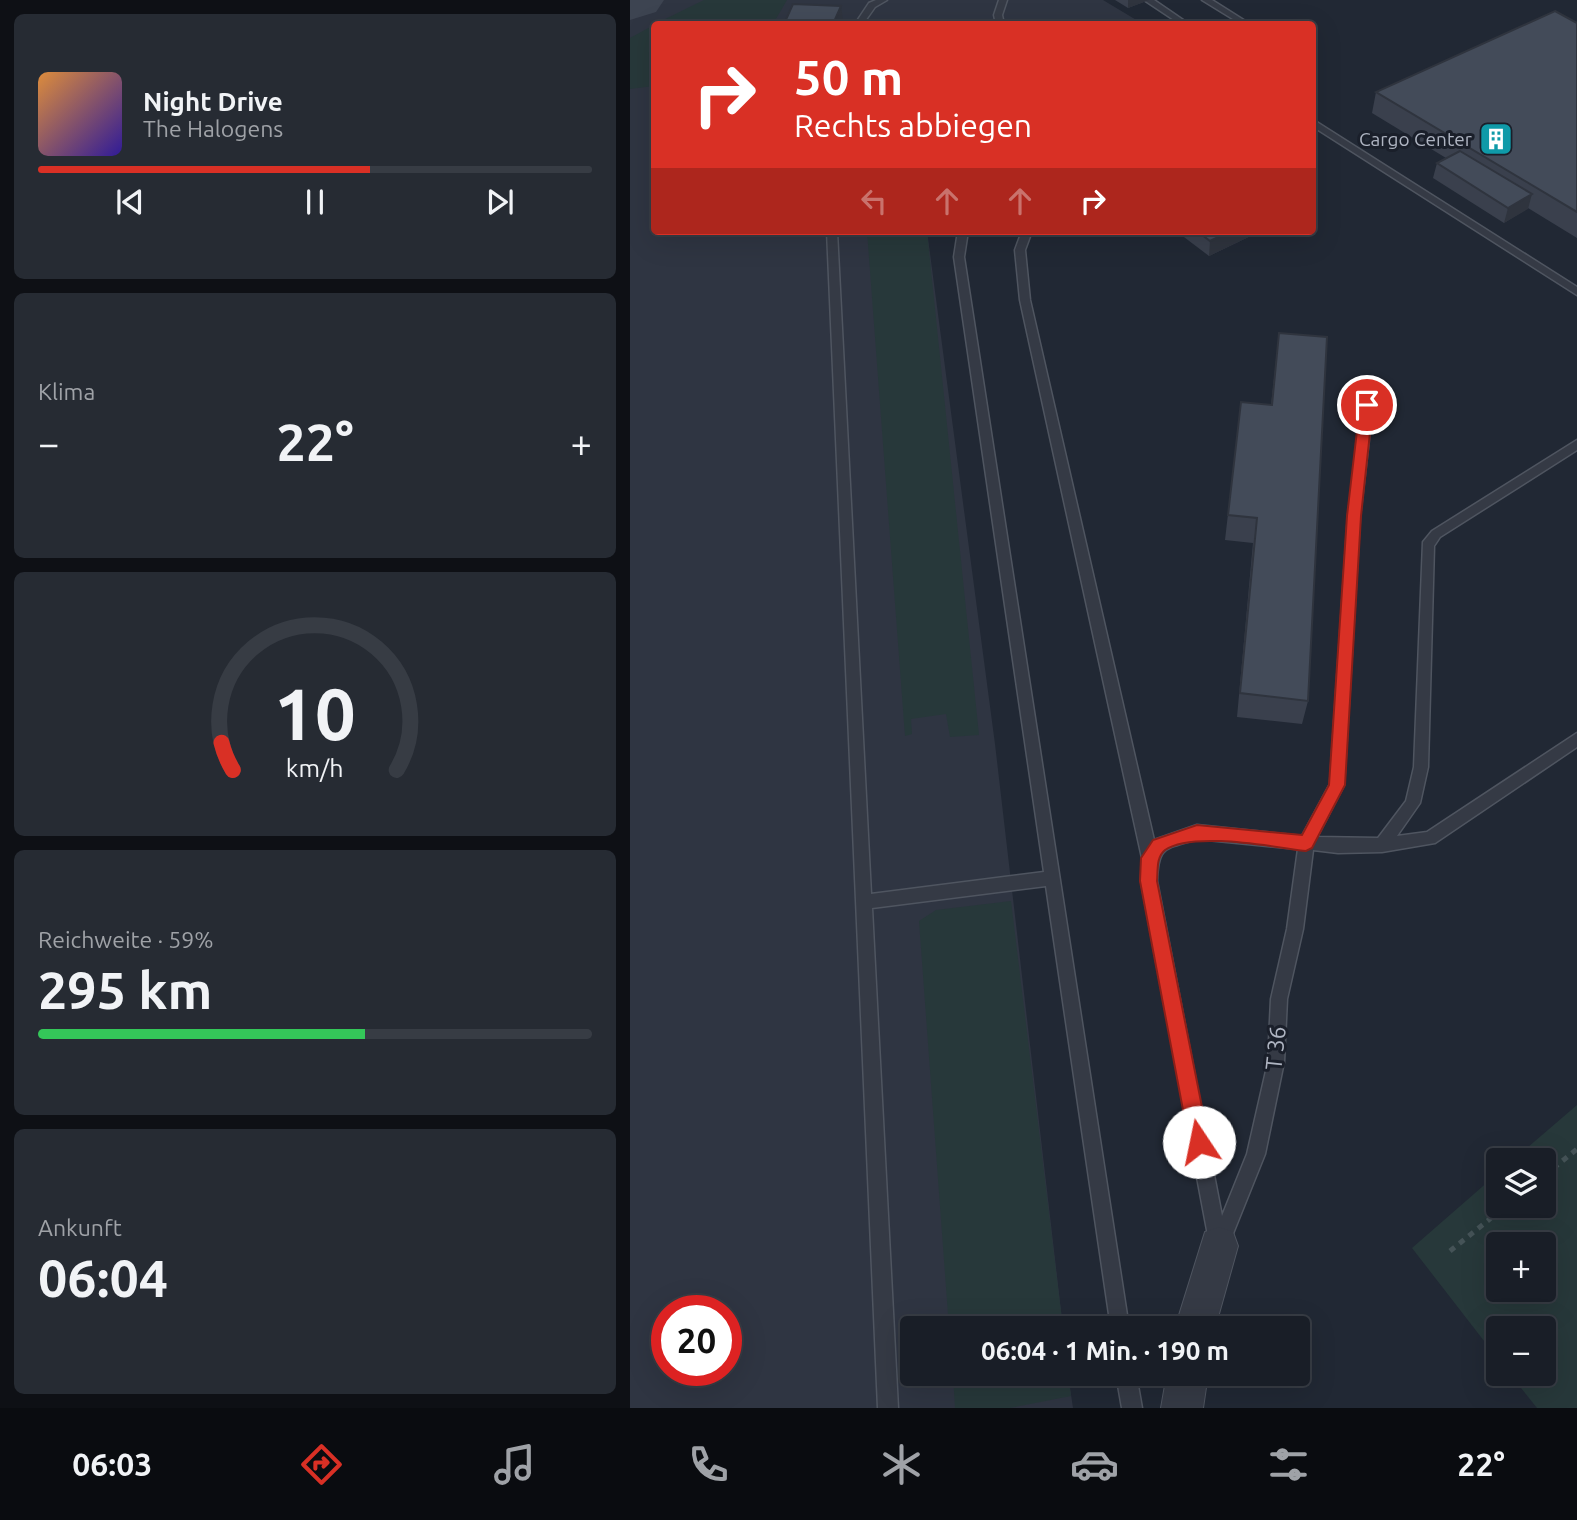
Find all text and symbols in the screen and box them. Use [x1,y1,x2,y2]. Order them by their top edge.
icon: right [679,49,770,140]
text: 50 m [794,49,903,104]
text: Night Drive [143,87,283,116]
text: Rechts abbiegen [794,107,1032,143]
text: The Halogens [143,116,283,141]
building icon: Cargo Center [1477,120,1515,158]
place label: Cargo Center [1359,128,1472,150]
icon: left [855,182,893,220]
icon: ahead [928,182,966,220]
icon: ahead [1001,182,1039,220]
icon: right [1074,182,1112,220]
icon: previous [111,183,149,221]
icon: pause [296,183,334,221]
icon: next [481,183,519,221]
pin [1337,375,1397,435]
text: Klima [38,379,95,404]
icon: arrive [1348,386,1386,424]
text: 22° [276,413,354,471]
text: − [38,422,59,464]
text: + [571,422,592,464]
text: 10 [274,672,356,754]
text: km/h [286,754,344,782]
text: Reichweite · 59% [38,927,214,952]
text: 295 km [38,961,212,1019]
street label: T 36 [1260,1025,1290,1071]
position arrow [1162,1105,1236,1179]
map controls [1486,1148,1556,1386]
button: layers [1486,1148,1556,1218]
text: Ankunft [38,1215,122,1240]
button: + [1486,1232,1556,1302]
text: 06:04 [38,1249,168,1307]
speed limit sign: 20 [651,1295,742,1386]
button: − [1486,1316,1556,1386]
text: 06:04 · 1 Min. · 190 m [981,1336,1229,1365]
icon: directions [297,1440,346,1489]
icon: music [490,1440,539,1489]
icon: phone [684,1440,733,1489]
icon: climate [877,1440,926,1489]
icon: car [1070,1440,1119,1489]
icon: filters [1264,1440,1313,1489]
text: 06:03 [72,1446,152,1482]
text: 22° [1457,1446,1505,1482]

